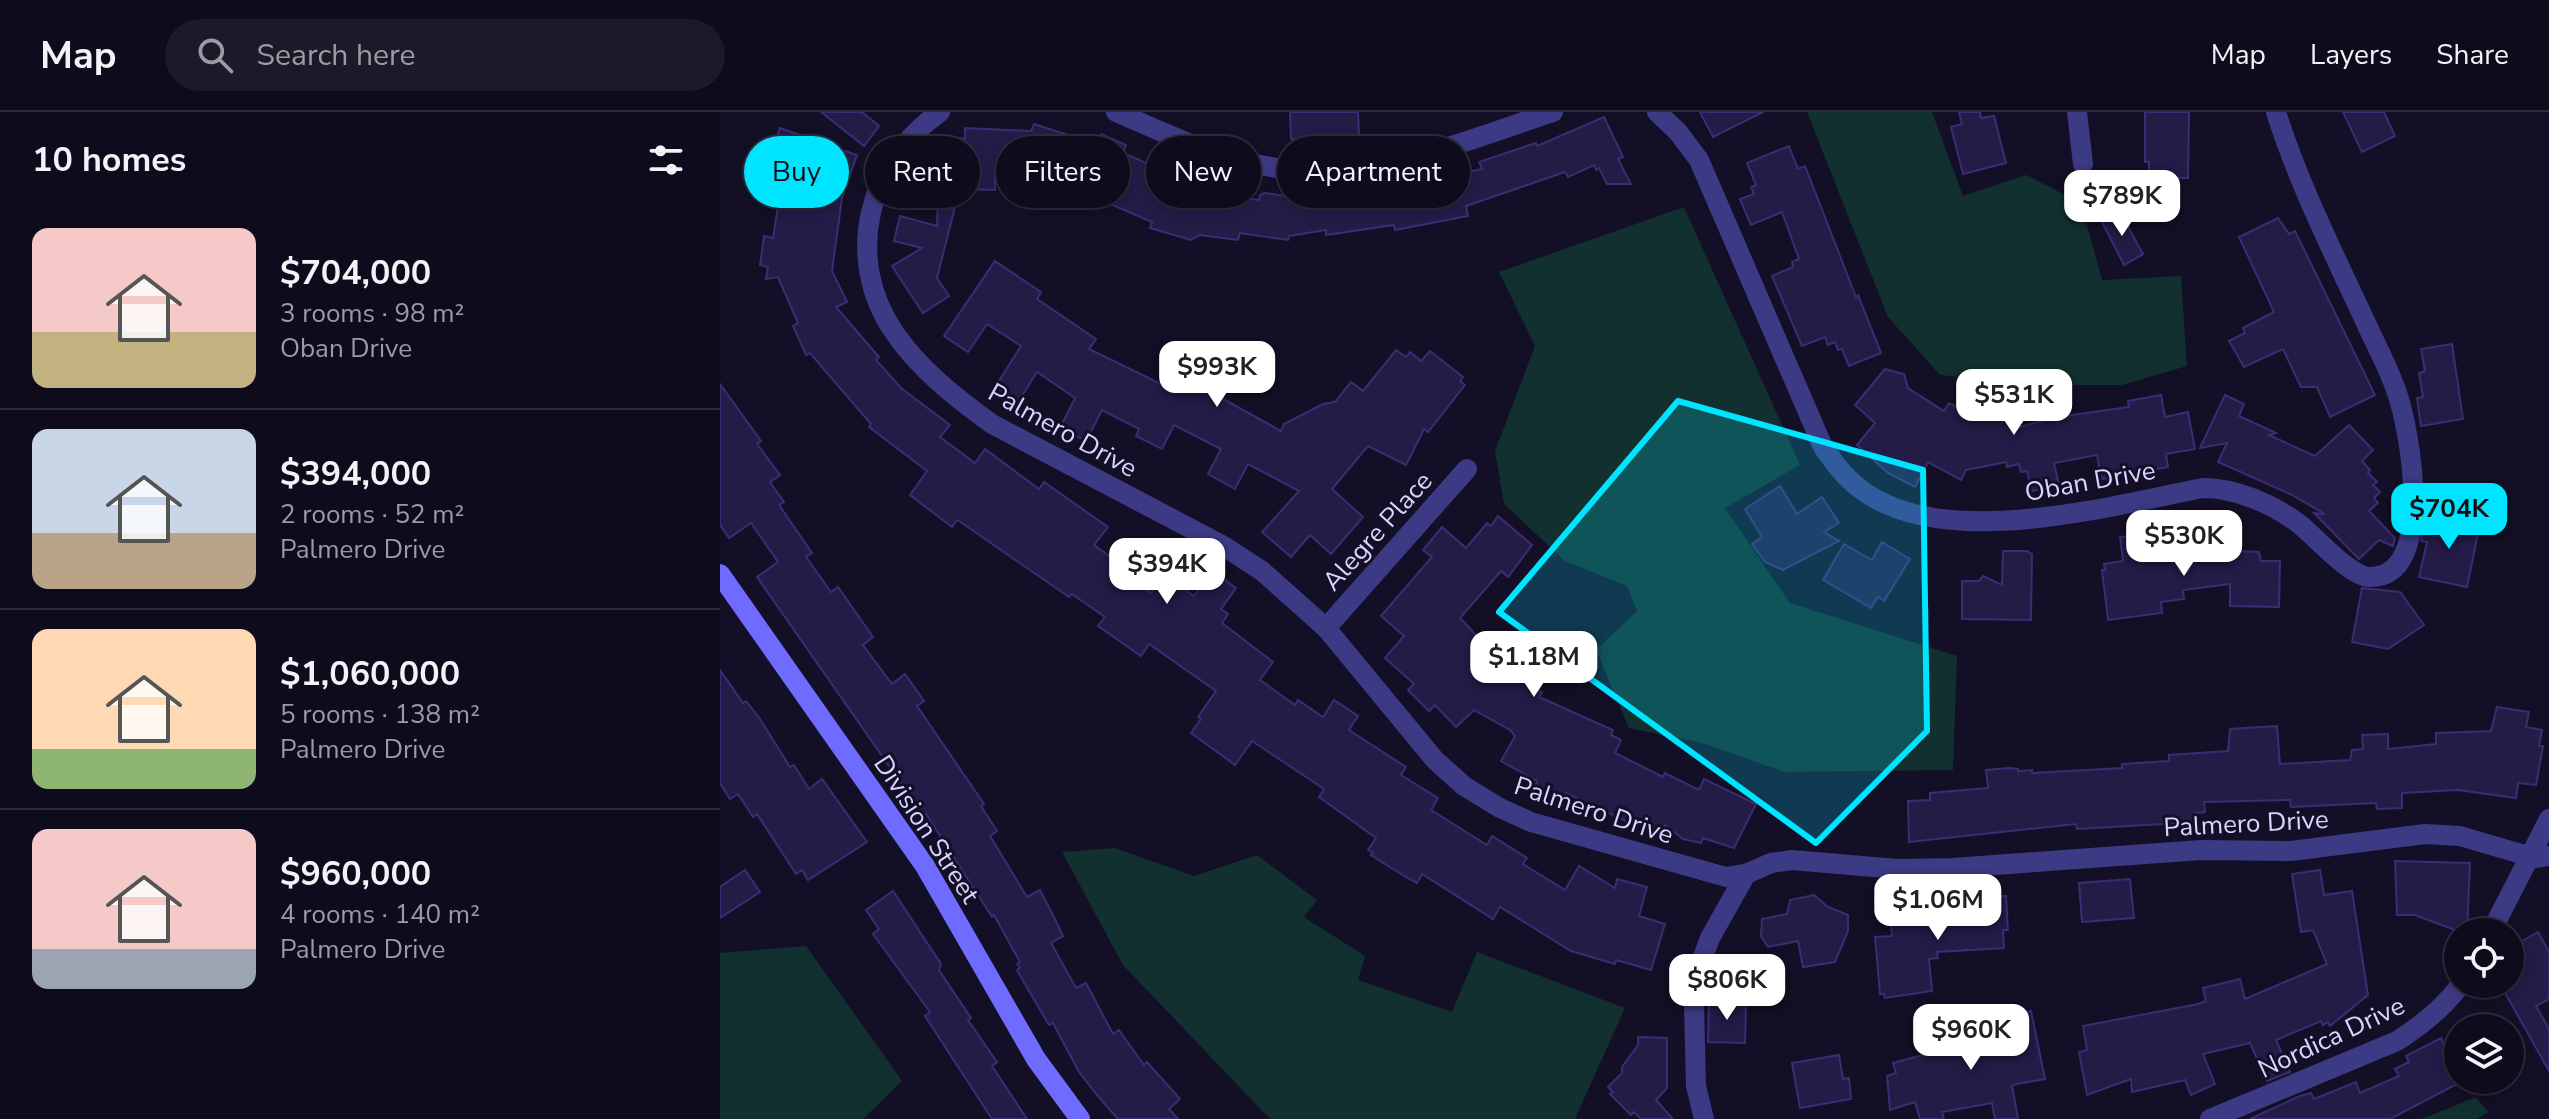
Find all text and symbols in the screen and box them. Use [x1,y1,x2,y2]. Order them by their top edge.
search box [165,19,725,91]
text: Map [40,30,117,81]
icon: search [193,33,237,77]
text: Search here [257,35,416,76]
text: Map [2211,36,2266,74]
text: Layers [2310,36,2392,74]
text: Share [2436,36,2509,74]
chip: Buy [744,136,849,208]
chip: Rent [865,136,980,208]
chip: Filters [996,136,1130,208]
chip: New [1146,136,1261,208]
chip: Apartment [1277,136,1470,208]
text: 10 homes [32,137,186,183]
icon: filters [644,138,688,182]
pin: $789K [2066,170,2178,238]
text: $789K [2082,178,2162,213]
text: $704,000 [280,250,431,296]
icon: home [96,260,192,356]
text: 3 rooms · 98 m² [280,296,464,331]
text: Oban Drive [280,331,412,366]
pin: $993K [1161,341,1273,409]
text: $993K [1177,349,1257,384]
pin: $531K [1958,369,2070,437]
street label: Palmero Drive [982,375,1144,486]
text: $531K [1974,377,2054,412]
text: $394,000 [280,451,431,497]
street label: Oban Drive [2022,453,2158,510]
icon: home [96,461,192,557]
street label: Alegre Place [1315,464,1440,598]
pin: $704K [2393,483,2505,551]
text: $704K [2409,491,2489,526]
text: 2 rooms · 52 m² [280,497,464,532]
pin: $530K [2128,510,2240,578]
text: $530K [2144,518,2224,553]
text: Palmero Drive [280,532,445,567]
pin: $394K [1111,538,1223,606]
text: $394K [1127,546,1207,581]
pin: $1.18M [1469,631,1599,699]
text: $1.18M [1488,639,1580,674]
text: $1,060,000 [280,651,460,697]
icon: home [96,661,192,757]
text: 5 rooms · 138 m² [280,697,480,732]
text: Palmero Drive [280,732,445,767]
street label: Division Street [866,748,988,911]
street label: Palmero Drive [1510,768,1678,853]
street label: Palmero Drive [2163,802,2330,845]
text: $960,000 [280,851,431,897]
icon: home [96,861,192,957]
pin: $1.06M [1873,874,2003,942]
text: $1.06M [1892,882,1984,917]
text: 4 rooms · 140 m² [280,897,480,932]
map controls [2444,918,2524,1094]
button: locate [2444,918,2524,998]
text: Palmero Drive [280,932,445,967]
pin: $806K [1671,954,1783,1022]
text: $806K [1687,962,1767,997]
street label: Nordica Drive [2252,988,2410,1087]
pin: $960K [1915,1004,2027,1072]
text: $960K [1931,1012,2011,1047]
button: layers [2444,1014,2524,1094]

